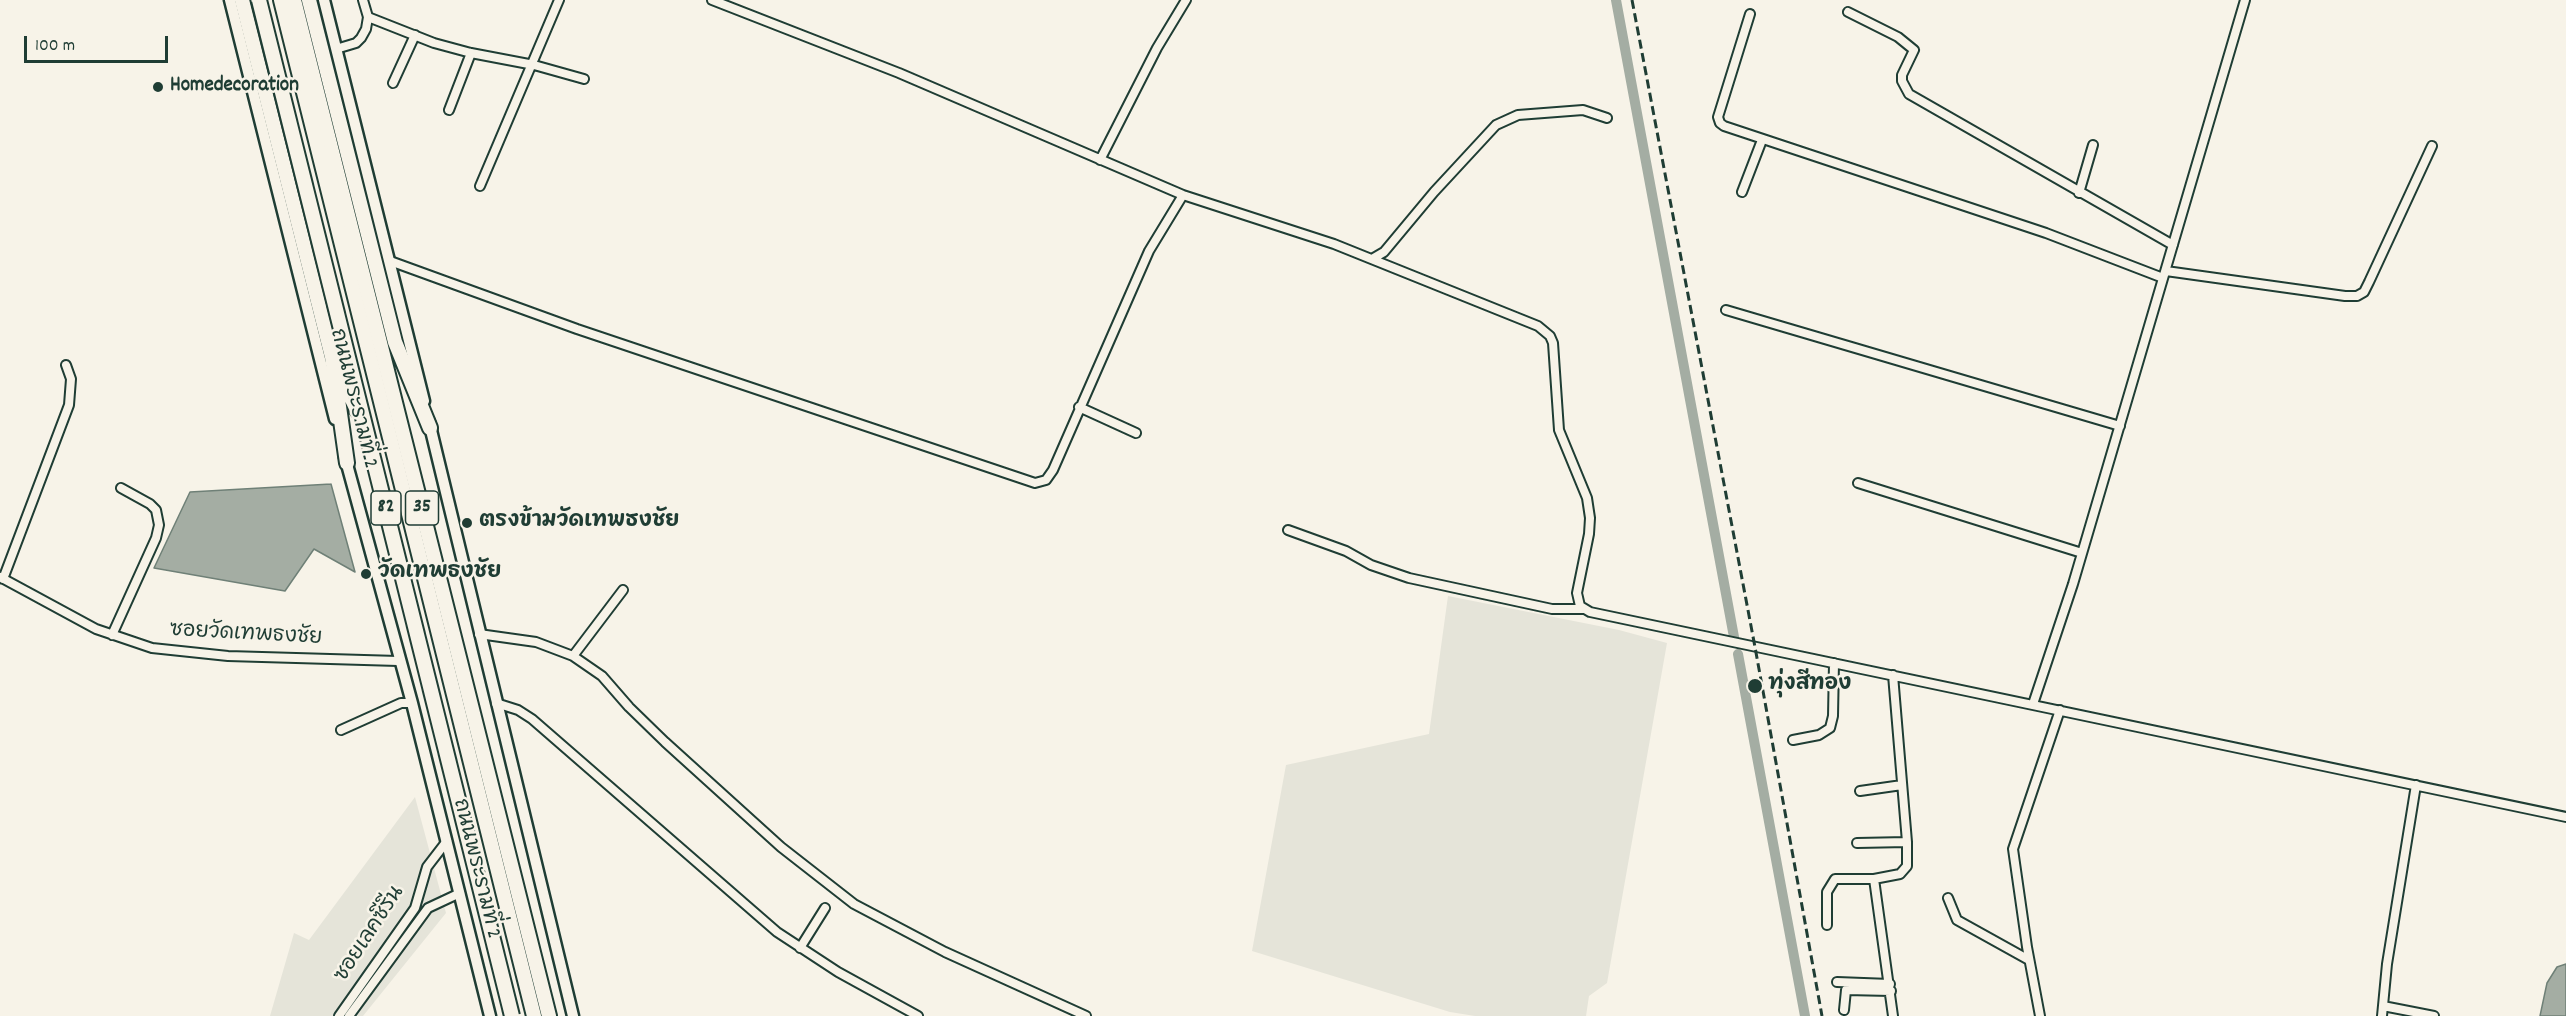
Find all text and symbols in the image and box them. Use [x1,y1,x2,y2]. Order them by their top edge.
scale bar [27,24,171,62]
text: 100 m [35,34,75,59]
place label: Homedecoration [170,74,299,100]
marker: Homedecoration [151,80,165,94]
street label: ถนนพระรามที่ 2 [322,326,382,472]
road number: 82 [371,491,401,525]
road number: 35 [406,491,438,525]
place label: ตรงข้ามวัดเทพธงชัย [479,510,679,536]
marker: ตรงข้ามวัดเทพธงชัย [460,516,474,530]
place label: วัดเทพธงชัย [378,561,501,587]
marker: วัดเทพธงชัย [359,567,373,581]
street label: ซอยวัดเทพธงชัย [169,619,323,653]
place label: ทุ่งสีทอง [1768,673,1851,699]
marker: ทุ่งสีทอง [1746,677,1764,695]
street label: ถนนพระรามที่ 2 [445,796,505,942]
street label: ซอยเลคซีรีน [331,882,411,988]

